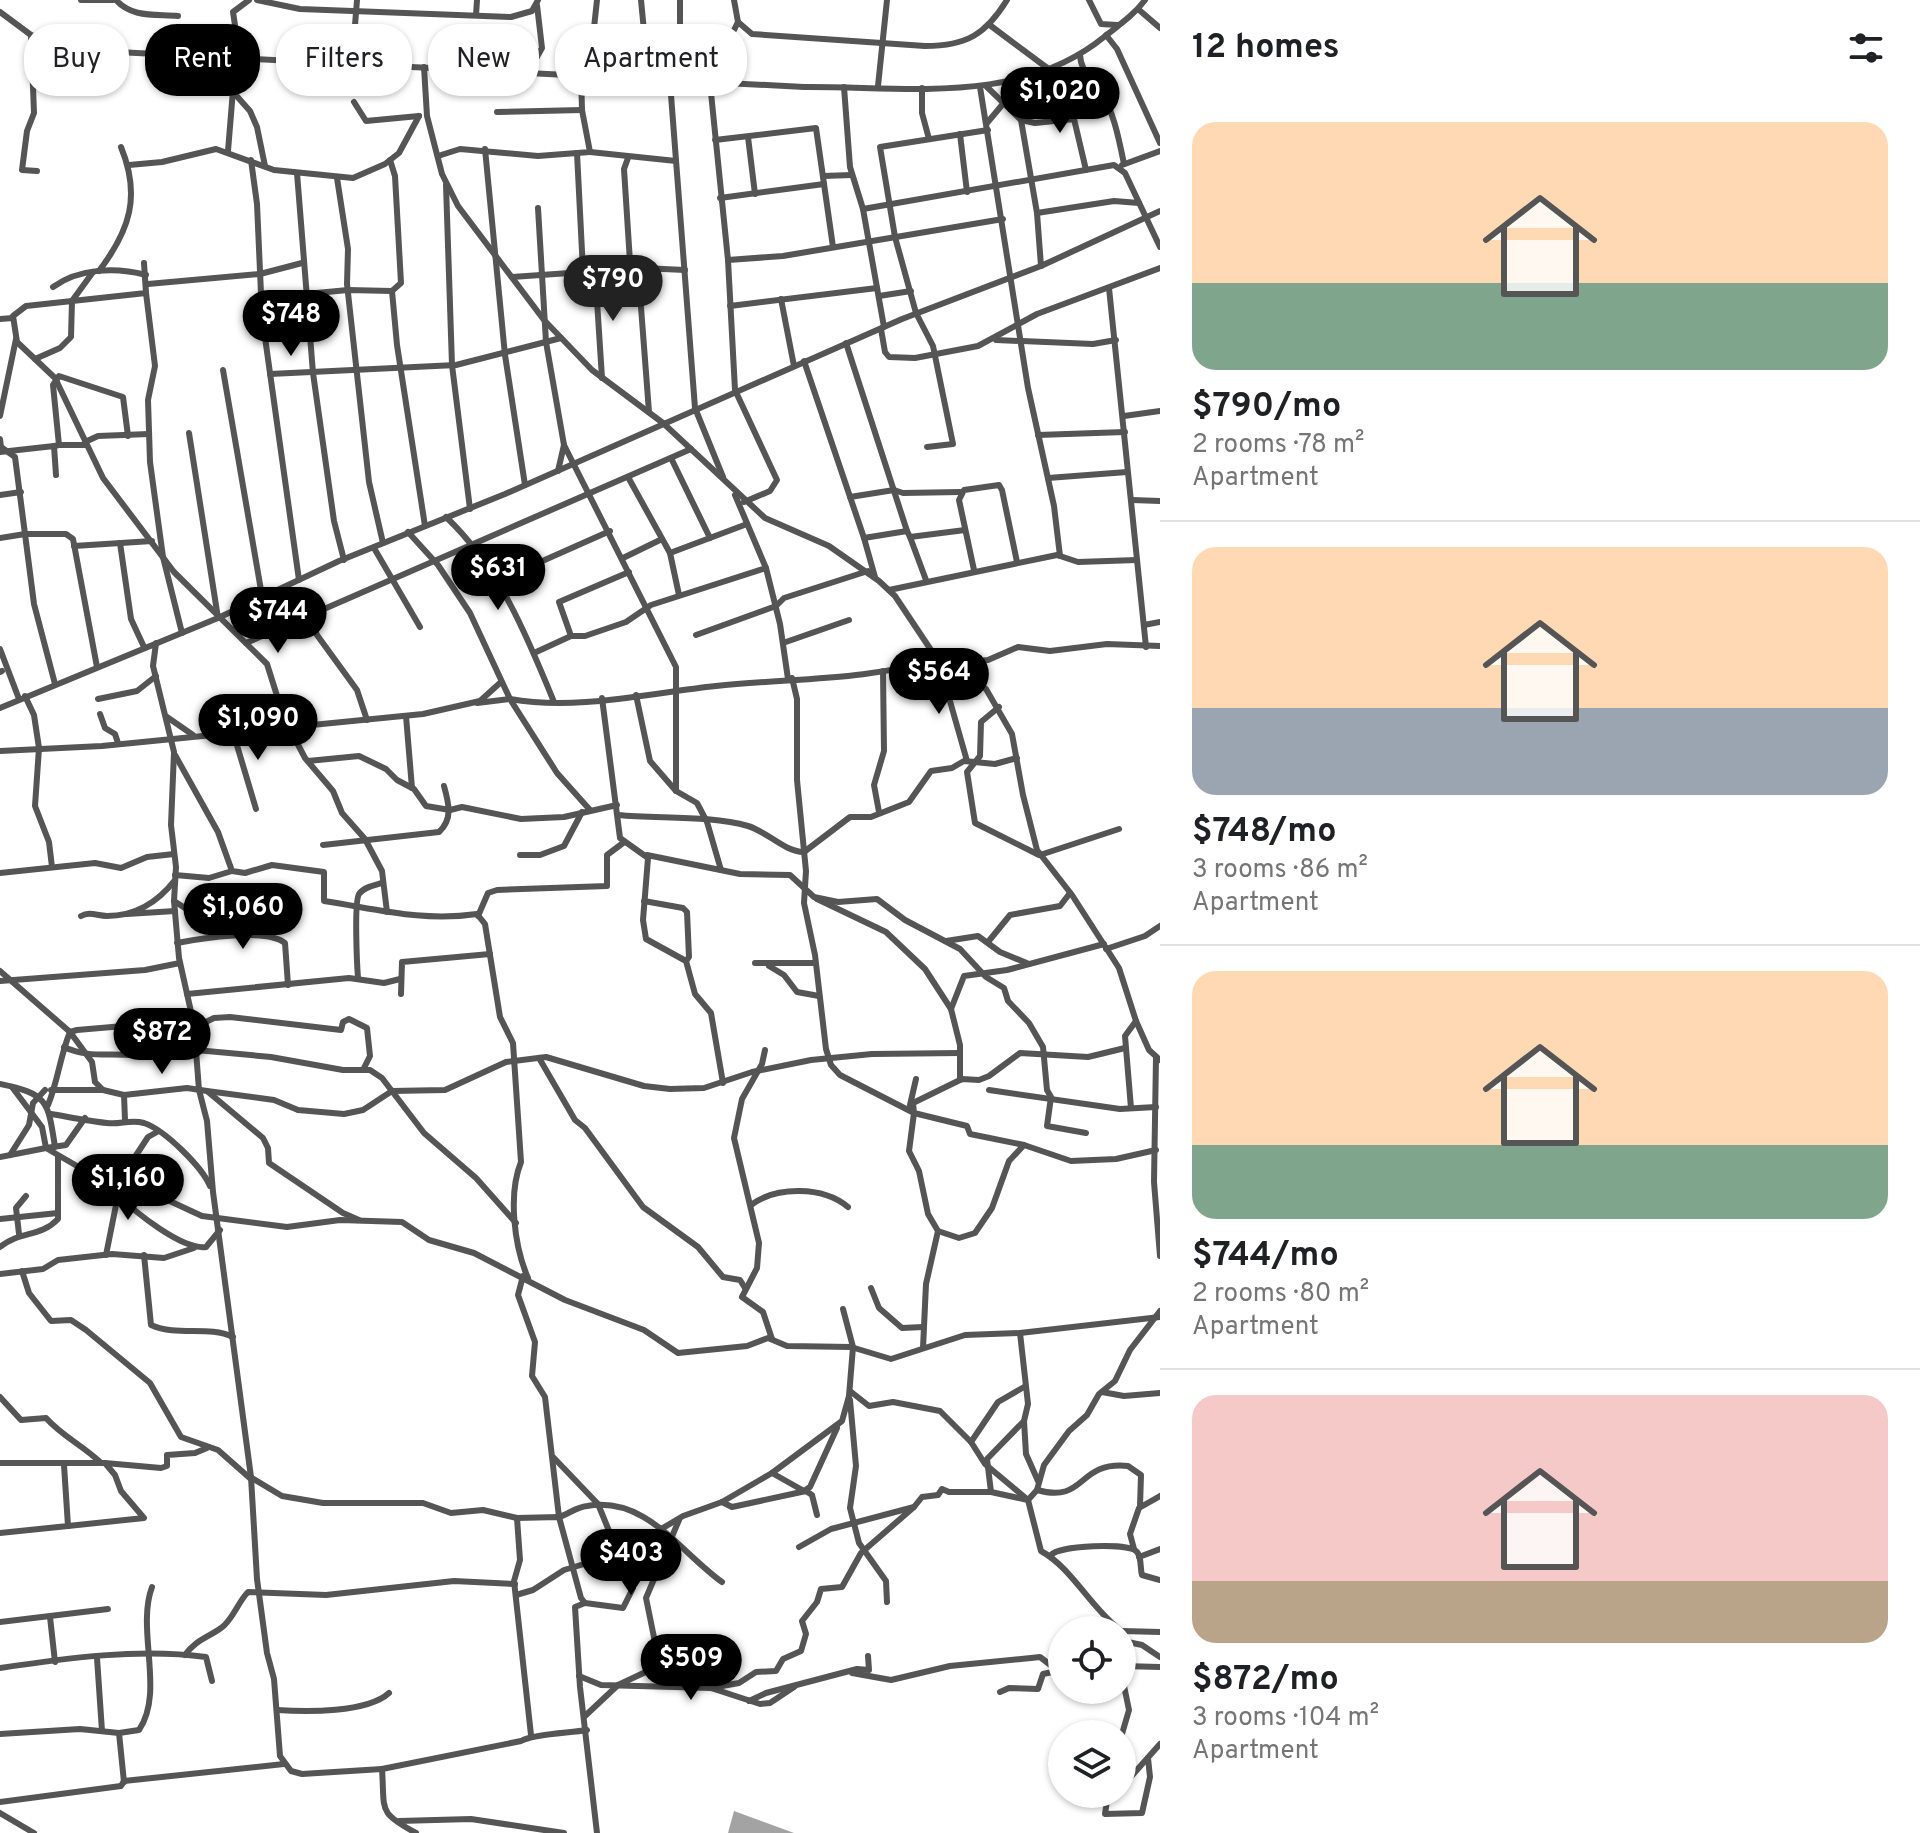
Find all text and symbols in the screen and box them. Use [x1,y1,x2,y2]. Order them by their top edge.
chip: Buy [24,24,129,96]
chip: Rent [145,24,260,96]
chip: Filters [276,24,412,96]
chip: New [428,24,539,96]
chip: Apartment [555,24,747,96]
icon: filters [1844,26,1888,70]
text: 12 homes [1192,27,1339,70]
pin: $1,020 [995,67,1125,135]
text: $1,020 [1019,76,1101,109]
icon: home [1468,174,1612,318]
pin: $790 [566,255,660,323]
text: $790 [582,264,644,297]
pin: $748 [244,290,338,358]
text: $748 [261,299,321,332]
text: $790/mo [1192,386,1341,429]
text: 2 rooms · 78 m² [1192,429,1364,462]
text: Apartment [1192,462,1319,495]
pin: $631 [451,544,545,612]
text: $631 [469,553,527,586]
pin: $744 [231,587,325,655]
text: $744 [248,596,308,629]
icon: home [1468,599,1612,743]
pin: $564 [892,648,986,716]
text: $564 [907,657,971,690]
pin: $1,090 [193,694,323,762]
text: $1,090 [216,703,300,736]
text: $748/mo [1192,811,1336,854]
text: 3 rooms · 86 m² [1192,854,1368,887]
pin: $1,060 [178,883,308,951]
text: Apartment [1192,887,1319,920]
text: $1,060 [202,892,285,925]
pin: $872 [115,1008,209,1076]
text: $872 [132,1017,192,1050]
icon: home [1468,1023,1612,1167]
pin: $1,160 [63,1154,193,1222]
text: $1,160 [90,1163,166,1196]
text: $744/mo [1192,1235,1339,1278]
text: 2 rooms · 80 m² [1192,1278,1369,1311]
text: Apartment [1192,1311,1319,1344]
icon: home [1468,1447,1612,1591]
pin: $403 [584,1529,678,1597]
text: $403 [598,1538,664,1571]
map controls [1048,1616,1136,1808]
button: locate [1048,1616,1136,1704]
pin: $509 [644,1634,738,1702]
text: $509 [659,1643,723,1676]
text: $872/mo [1192,1659,1339,1702]
text: 3 rooms · 104 m² [1192,1702,1379,1735]
button: layers [1048,1720,1136,1808]
text: Apartment [1192,1735,1319,1768]

